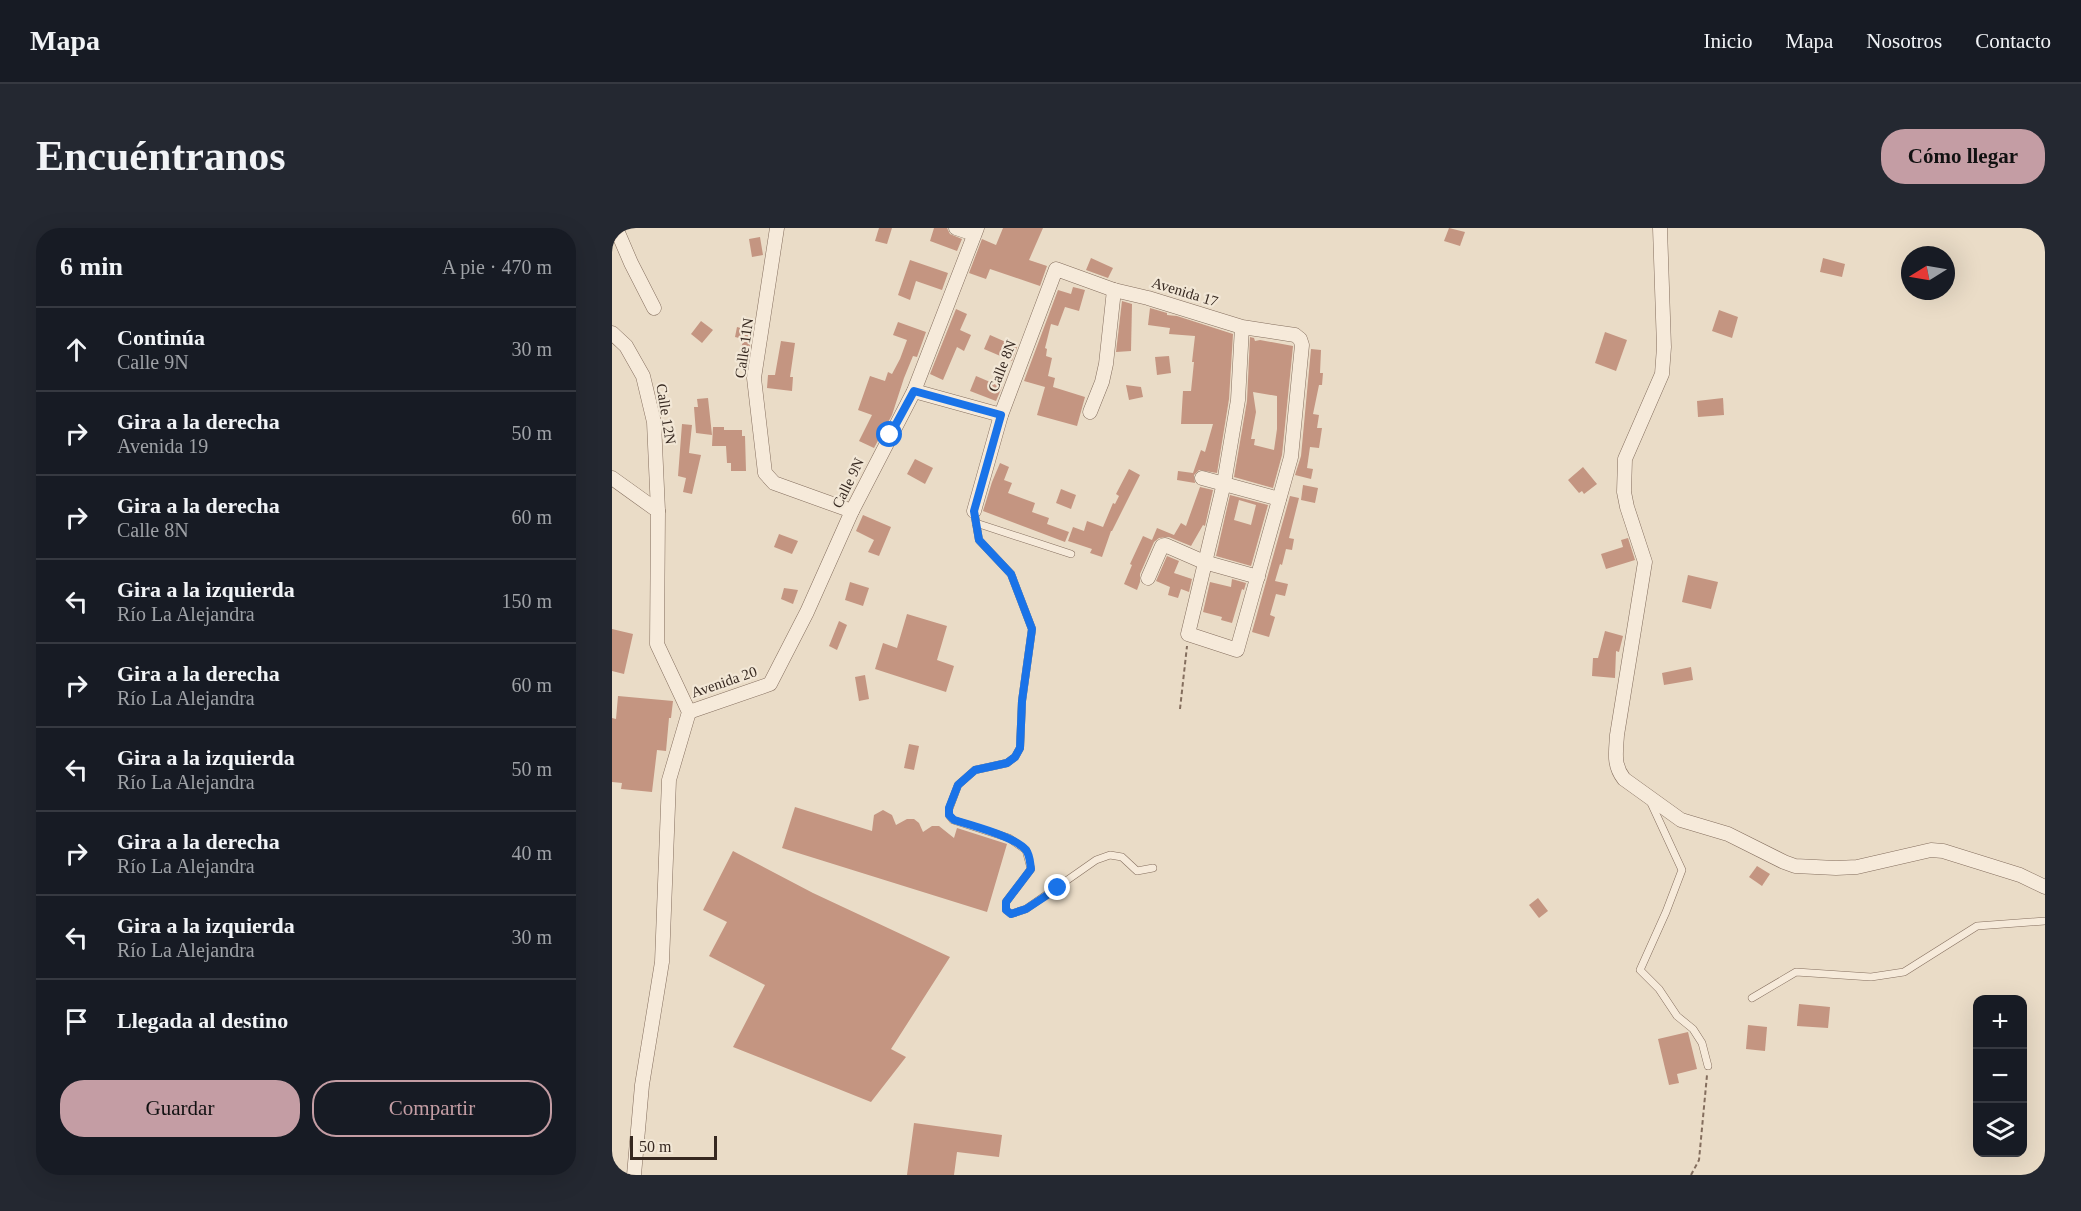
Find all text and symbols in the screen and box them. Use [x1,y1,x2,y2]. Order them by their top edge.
text: Mapa [30,25,100,56]
text: Inicio [1704,29,1753,53]
text: Mapa [1786,29,1833,53]
text: Nosotros [1866,29,1942,53]
text: Contacto [1975,29,2051,53]
button: Cómo llegar [1881,129,2045,184]
text: Encuéntranos [36,133,286,179]
north arrow [1901,246,1955,300]
text: 6 min [60,252,123,281]
text: A pie · 470 m [442,256,552,278]
street label: Avenida 17 [1150,274,1221,310]
street label: Calle 11N [732,317,756,379]
text: Continúa [117,325,205,350]
icon: ahead [60,333,93,366]
text: 30 m [511,338,552,360]
street label: Calle 8N [985,338,1019,394]
text: Calle 9N [117,351,189,373]
street label: Calle 12N [653,383,679,446]
text: Gira a la derecha [117,409,280,434]
icon: right [60,417,93,450]
route start [876,421,902,447]
text: 50 m [511,422,552,444]
text: Avenida 19 [117,435,208,457]
street label: Calle 9N [829,455,867,511]
text: Gira a la derecha [117,493,280,518]
icon: right [60,501,93,534]
text: 60 m [511,506,552,528]
text: Calle 8N [117,519,189,541]
text: Gira a la izquierda [117,577,295,602]
icon: left [60,585,93,618]
text: 150 m [501,590,552,612]
text: Río La Alejandra [117,603,255,625]
text: Gira a la derecha [117,661,280,686]
street label: Avenida 20 [689,663,759,701]
icon: right [60,669,93,702]
text: 60 m [511,674,552,696]
text: Río La Alejandra [117,687,255,709]
text: Gira a la izquierda [117,745,295,770]
icon: left [60,753,93,786]
text: 50 m [511,758,552,780]
text: Río La Alejandra [117,771,255,793]
text: Gira a la derecha [117,829,280,854]
icon: right [60,837,93,870]
text: 40 m [511,842,552,864]
text: Río La Alejandra [117,855,255,877]
route end [1044,874,1070,900]
text: Gira a la izquierda [117,913,295,938]
icon: left [60,921,93,954]
text: 30 m [511,926,552,948]
text: Río La Alejandra [117,939,255,961]
map controls [1973,995,2027,1157]
button: + [1973,995,2027,1049]
icon: arrive [60,1005,93,1038]
text: Llegada al destino [117,1008,288,1033]
button: − [1973,1049,2027,1103]
button: Guardar [60,1080,300,1137]
button: Compartir [312,1080,552,1137]
button: layers [1973,1103,2027,1157]
scale bar [630,1133,717,1160]
text: 50 m [639,1138,671,1155]

